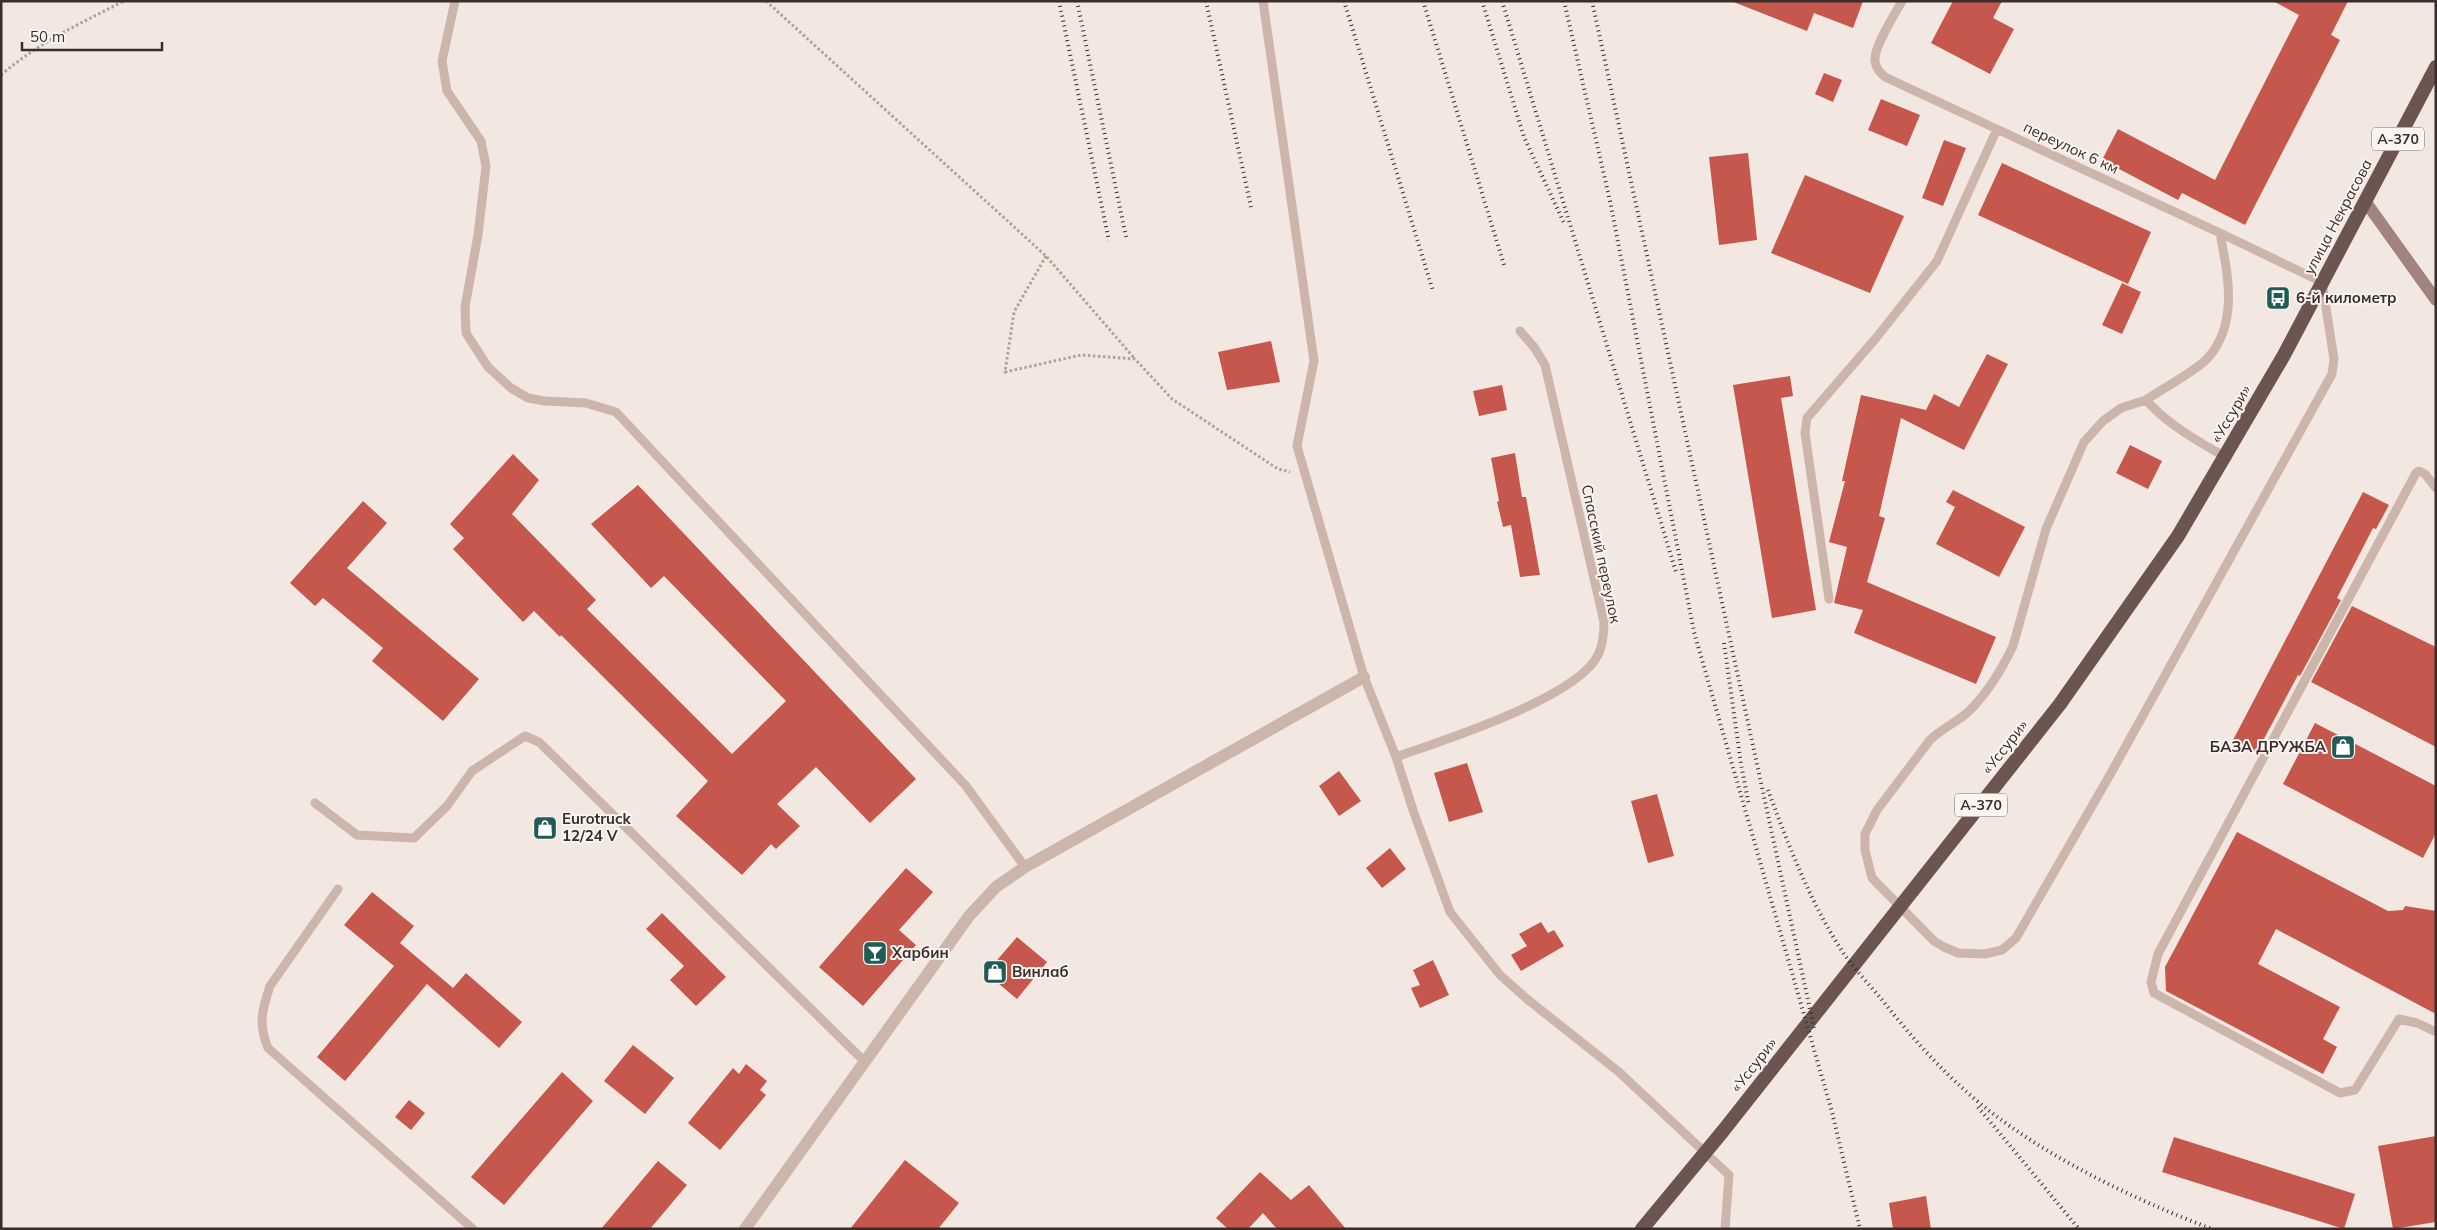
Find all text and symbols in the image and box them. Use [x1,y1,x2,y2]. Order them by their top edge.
scale bar [22,20,162,52]
text: 50 m [30,27,65,46]
street label: переулок 6 км [2021,117,2122,178]
road number: А-370 [2372,128,2424,150]
street label: улица Некрасова [2299,156,2376,278]
bus stop icon: 6-й километр [2265,285,2291,311]
place label: 6-й километр [2296,288,2397,307]
street label: «Уссури» [2206,381,2255,446]
street label: Спасский переулок [1578,483,1626,626]
street label: «Уссури» [1978,715,2032,778]
shop icon: БАЗА ДРУЖБА [2330,734,2356,760]
place label: БАЗА ДРУЖБА [2210,737,2327,756]
road number: А-370 [1955,794,2007,816]
place label: Eurotruck 12/24 V [562,809,632,845]
shop icon: Eurotruck 12/24 V [532,815,558,841]
bar icon: Харбин [862,940,888,966]
place label: Харбин [891,943,949,962]
shop icon: Винлаб [982,959,1008,985]
place label: Винлаб [1012,962,1069,981]
street label: «Уссури» [1727,1033,1781,1096]

